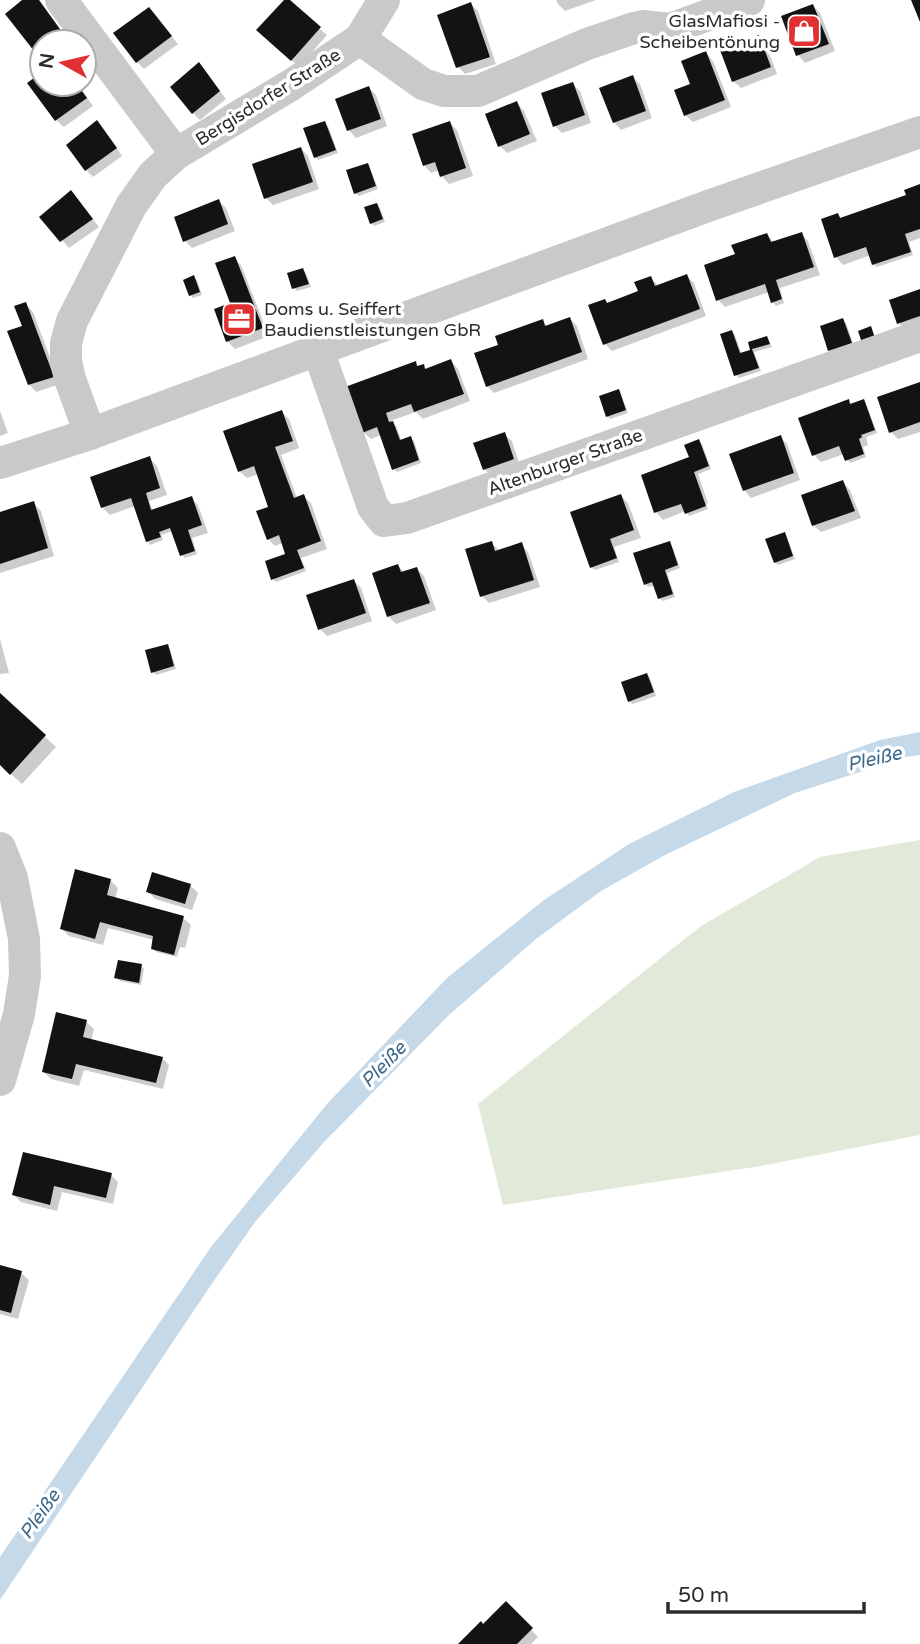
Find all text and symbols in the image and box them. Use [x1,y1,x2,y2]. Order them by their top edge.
place label: GlasMafiosi - Scheibentönung [640,10,780,53]
shop icon: GlasMafiosi - Scheibentönung [785,12,823,50]
north arrow [28,28,98,98]
street label: Bergisdorfer Straße [191,44,345,150]
text: N [35,52,59,70]
place label: Doms u. Seiffert Baudienstleistungen GbR [264,298,481,341]
office icon: Doms u. Seiffert Baudienstleistungen GbR [220,300,258,338]
street label: Altenburger Straße [484,424,646,500]
water label: Pleiße [845,742,905,776]
water label: Pleiße [357,1036,412,1092]
water label: Pleiße [15,1485,65,1543]
scale bar [668,1570,864,1614]
text: 50 m [678,1583,729,1608]

